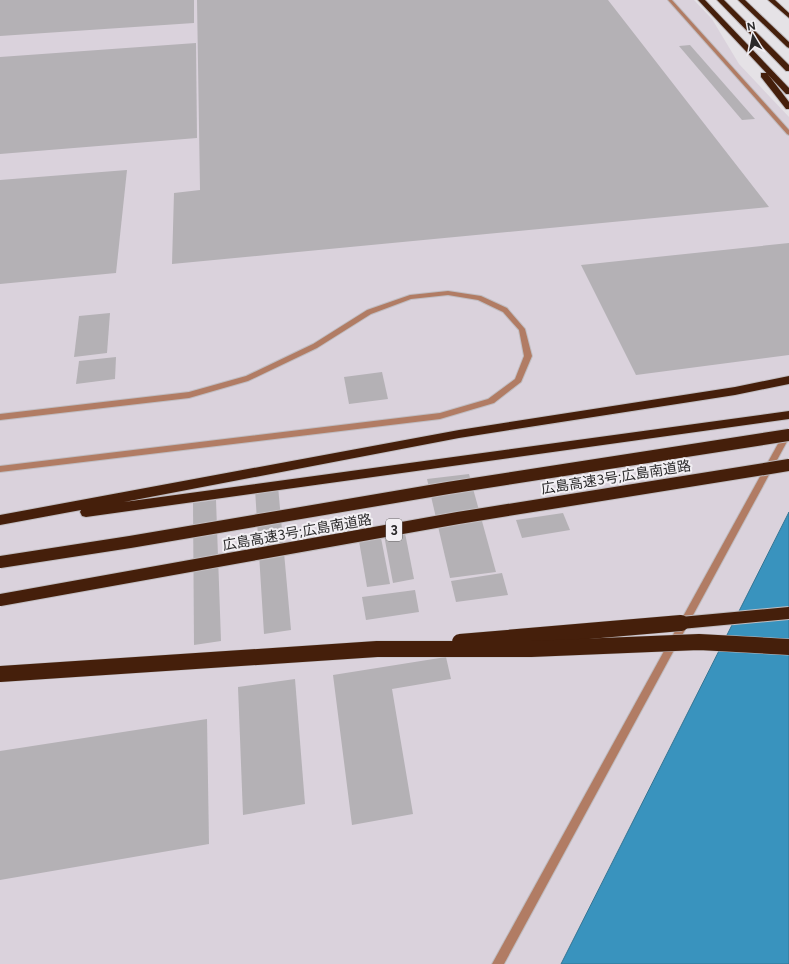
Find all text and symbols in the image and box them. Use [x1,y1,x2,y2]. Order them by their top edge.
north arrow [733,16,773,56]
text: N [746,20,757,34]
street label: 広島高速3号;広島南道路 [540,457,692,498]
street label: 広島高速3号;広島南道路 [221,511,373,554]
road number: 3 [386,519,402,541]

